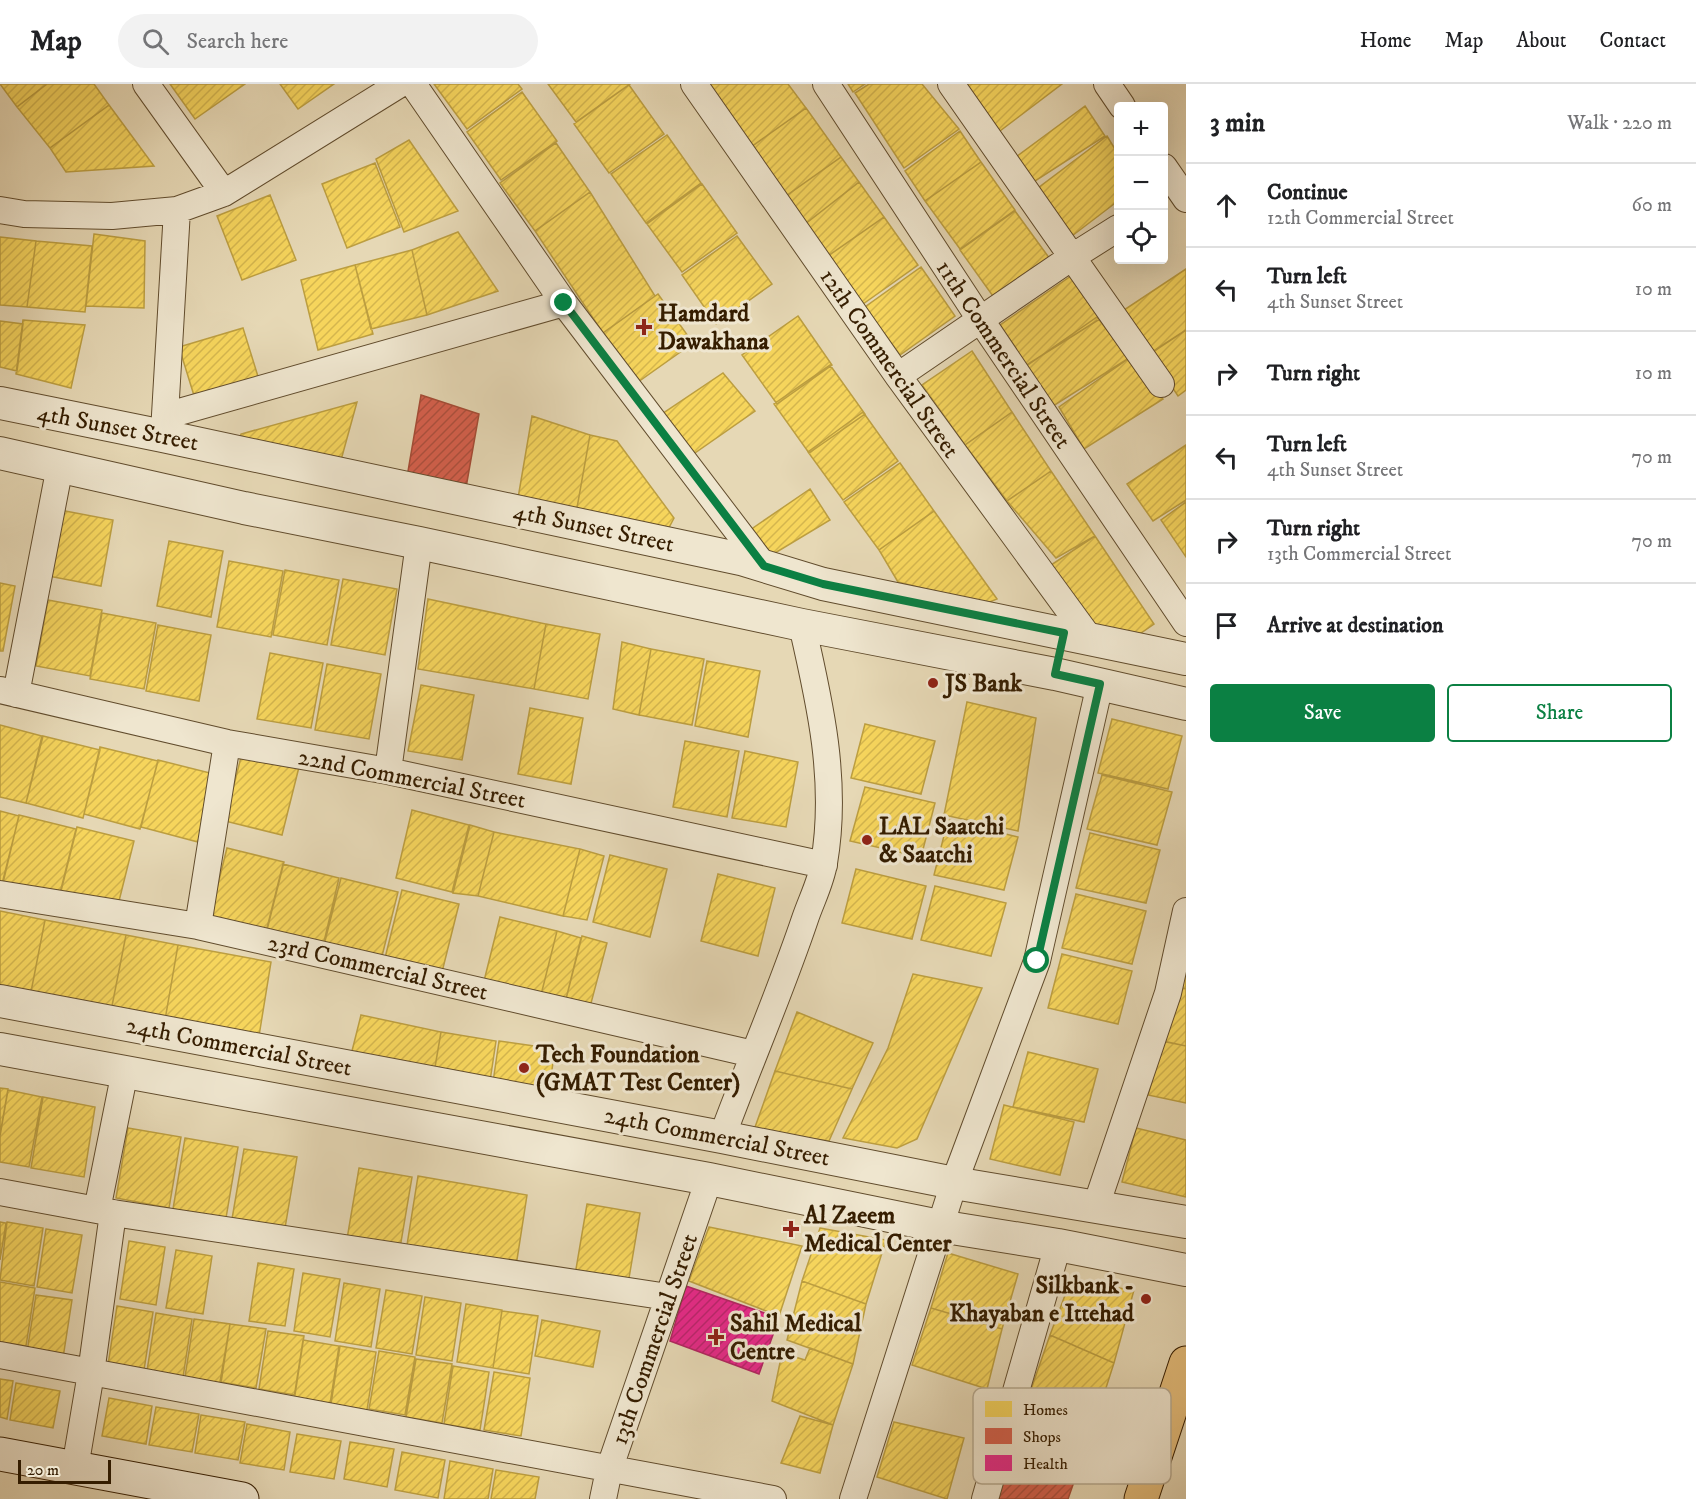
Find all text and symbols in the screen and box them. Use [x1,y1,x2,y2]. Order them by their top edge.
search box [118,14,538,68]
text: Map [30,24,82,59]
icon: search [139,25,172,58]
text: Search here [187,28,288,55]
text: Home [1360,28,1412,54]
text: Map [1445,28,1483,54]
text: About [1516,28,1567,54]
text: Contact [1600,28,1666,54]
map controls [1114,102,1168,264]
button: + [1114,102,1168,156]
text: 3 min [1210,107,1265,140]
text: Walk · 220 m [1567,111,1672,136]
button: − [1114,156,1168,210]
text: Continue [1267,179,1348,206]
icon: ahead [1210,189,1243,222]
text: 60 m [1632,193,1672,218]
text: 12th Commercial Street [1267,206,1454,231]
button: locate [1114,210,1168,264]
street label: 11th Commercial Street [929,254,1078,455]
street label: 12th Commercial Street [813,263,966,464]
text: Turn left [1267,263,1347,290]
icon: left [1210,273,1243,306]
text: 10 m [1635,277,1672,302]
route end [550,289,576,315]
text: 4th Sunset Street [1267,290,1403,315]
place label: Hamdard Dawakhana [658,299,770,357]
marker: Hamdard Dawakhana [635,318,653,336]
icon: right [1210,357,1243,390]
text: Turn right [1267,360,1360,387]
text: 10 m [1635,361,1672,386]
street label: 4th Sunset Street [35,398,201,458]
text: Turn left [1267,431,1347,458]
icon: left [1210,441,1243,474]
text: 70 m [1631,445,1672,470]
text: 4th Sunset Street [1267,458,1403,483]
street label: 4th Sunset Street [511,496,677,560]
text: Turn right [1267,515,1360,542]
icon: right [1210,525,1243,558]
text: 70 m [1631,529,1672,554]
text: 13th Commercial Street [1267,542,1452,567]
icon: arrive [1210,609,1243,642]
text: Arrive at destination [1267,612,1444,639]
place label: JS Bank [942,669,1023,699]
marker: JS Bank [926,676,940,690]
button: Save [1210,684,1435,742]
button: Share [1447,684,1672,742]
street label: 22nd Commercial Street [295,742,529,816]
place label: LAL Saatchi & Saatchi [879,812,1004,870]
marker: LAL Saatchi & Saatchi [860,833,874,847]
street label: 23rd Commercial Street [265,928,491,1008]
route start [1023,947,1049,973]
street label: 24th Commercial Street [123,1010,355,1084]
place label: Tech Foundation (GMAT Test Center) [535,1040,740,1098]
marker: Tech Foundation (GMAT Test Center) [517,1061,531,1075]
street label: 24th Commercial Street [601,1100,833,1174]
place label: Al Zaeem Medical Center [803,1201,953,1259]
marker: Al Zaeem Medical Center [782,1220,800,1238]
street label: 13th Commercial Street [605,1229,705,1449]
place label: Silkbank - Khayaban e Ittehad [949,1271,1135,1329]
marker: Silkbank - Khayaban e Ittehad [1139,1292,1153,1306]
place label: Sahil Medical Centre [730,1309,862,1367]
marker: Sahil Medical Centre [707,1328,725,1346]
legend [973,1388,1171,1484]
text: Homes [1023,1400,1068,1420]
text: Shops [1023,1427,1061,1447]
text: Health [1023,1454,1068,1474]
scale bar [18,1457,111,1484]
text: 20 m [27,1460,59,1480]

